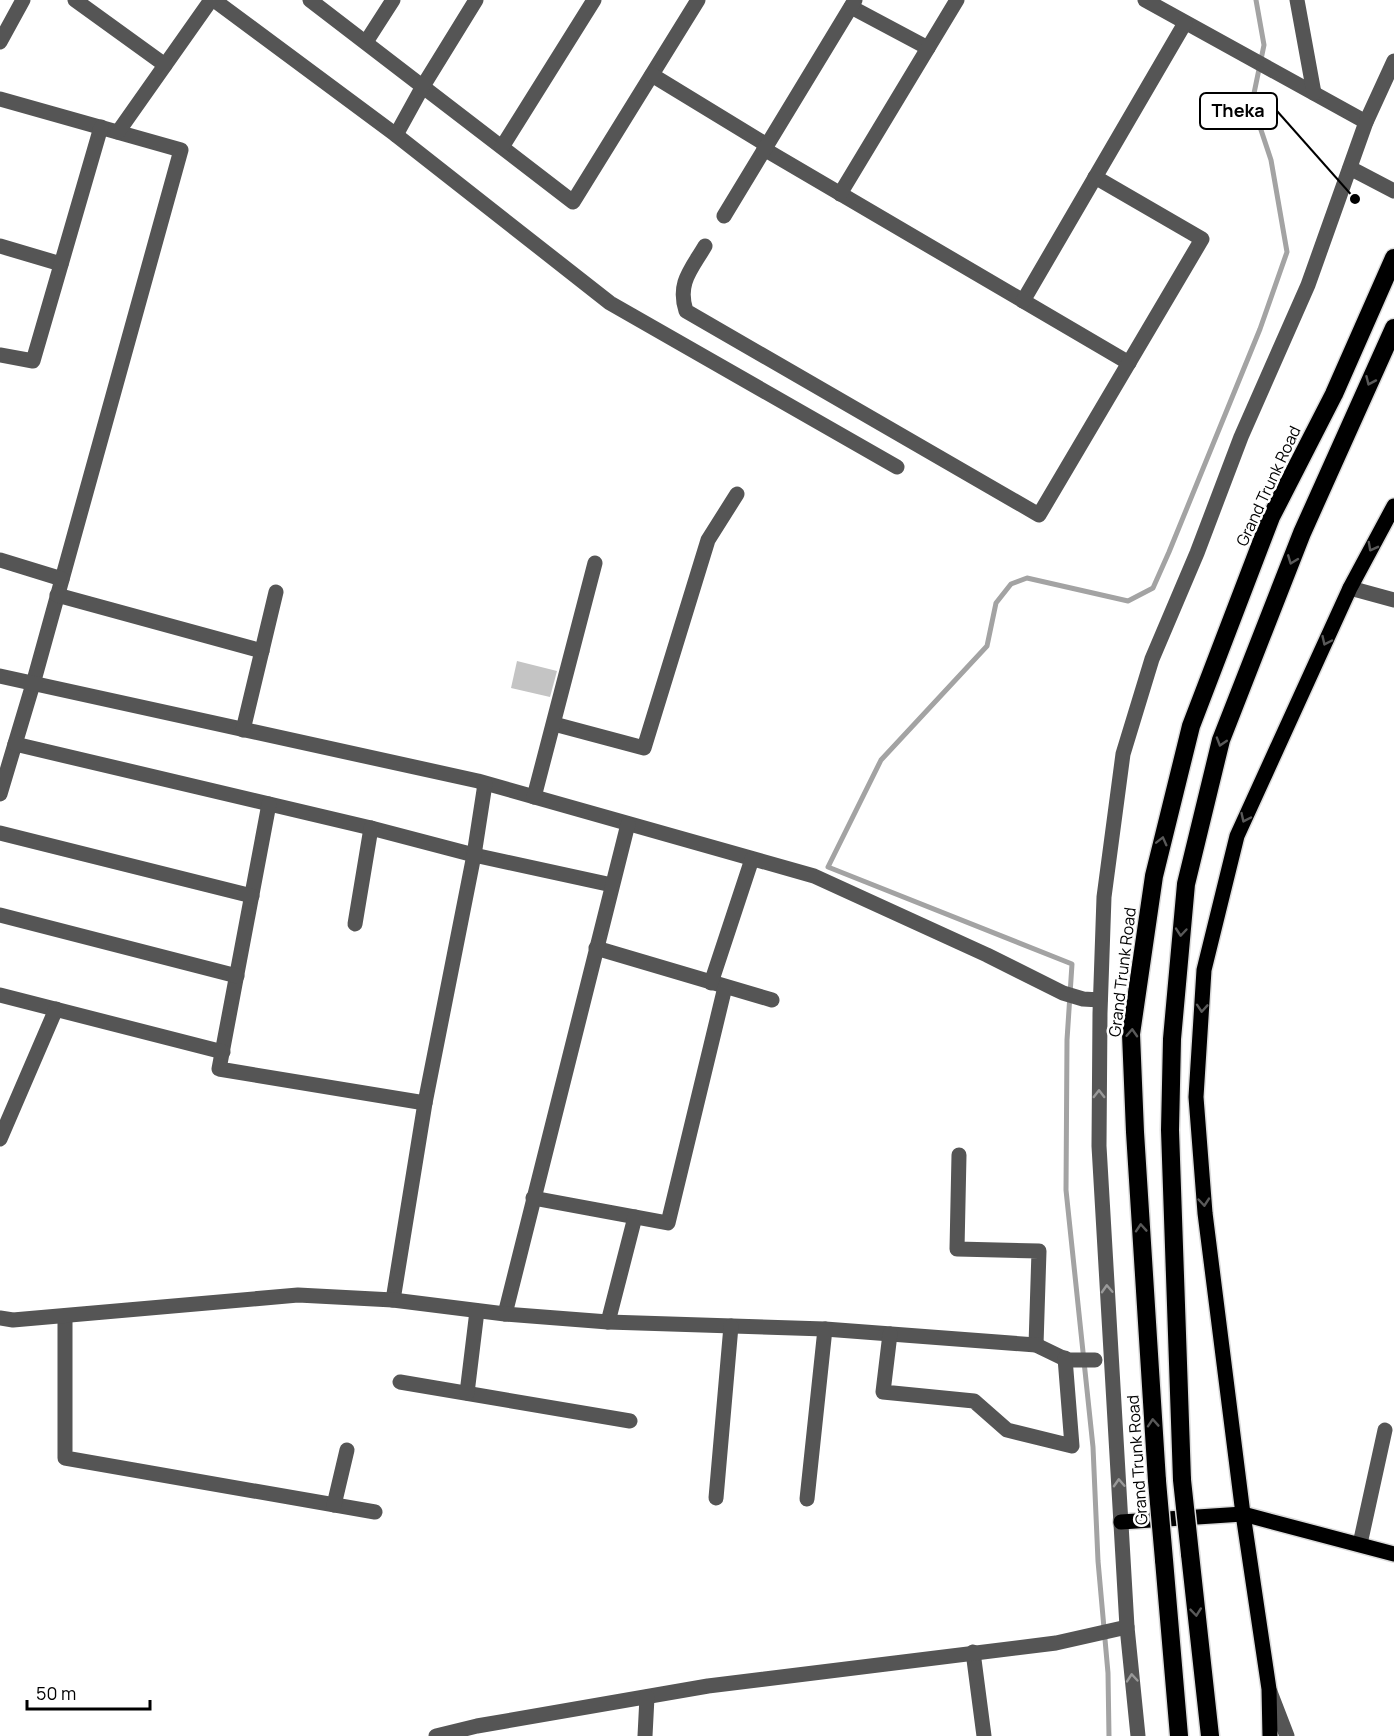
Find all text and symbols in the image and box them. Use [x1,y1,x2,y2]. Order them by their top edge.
callout: Theka [1200,93,1277,129]
text: Theka [1211,98,1265,122]
one-way arrow [1365,375,1377,386]
street label: Grand Trunk Road [1230,422,1306,550]
one-way arrow [1368,541,1379,551]
one-way arrow [1286,554,1299,565]
one-way arrow [1322,635,1334,646]
one-way arrow [1216,736,1228,747]
one-way arrow [1240,812,1252,823]
one-way arrow [1155,836,1168,846]
street label: Grand Trunk Road [1103,906,1141,1038]
one-way arrow [1175,927,1188,936]
one-way arrow [1195,1003,1208,1012]
one-way arrow [1126,1029,1139,1038]
one-way arrow [1093,1089,1105,1098]
one-way arrow [1198,1198,1211,1207]
one-way arrow [1134,1224,1147,1233]
one-way arrow [1101,1284,1114,1293]
street label: Grand Trunk Road [1121,1394,1153,1526]
one-way arrow [1147,1418,1160,1427]
one-way arrow [1112,1479,1125,1488]
one-way arrow [1189,1607,1202,1616]
scale bar [27,1673,150,1711]
one-way arrow [1126,1673,1139,1682]
text: 50 m [36,1681,76,1705]

